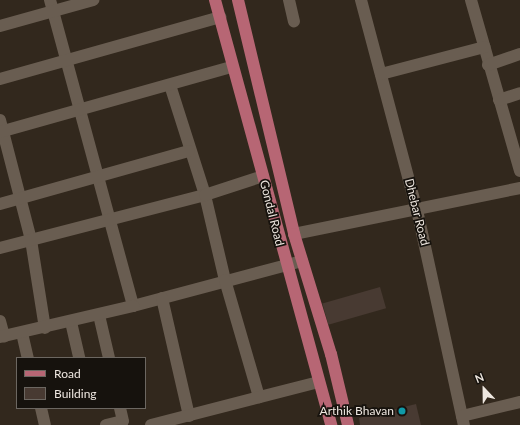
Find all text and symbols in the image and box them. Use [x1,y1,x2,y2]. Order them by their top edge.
street label: Dhebar Road [402,177,432,247]
street label: Gondal Road [257,179,287,247]
legend [16,357,146,409]
text: Road [54,366,81,381]
north arrow [464,369,504,409]
text: N [473,370,486,385]
text: Building [54,386,97,401]
place label: Arthik Bhavan [320,404,394,418]
marker: Arthik Bhavan [397,406,407,416]

